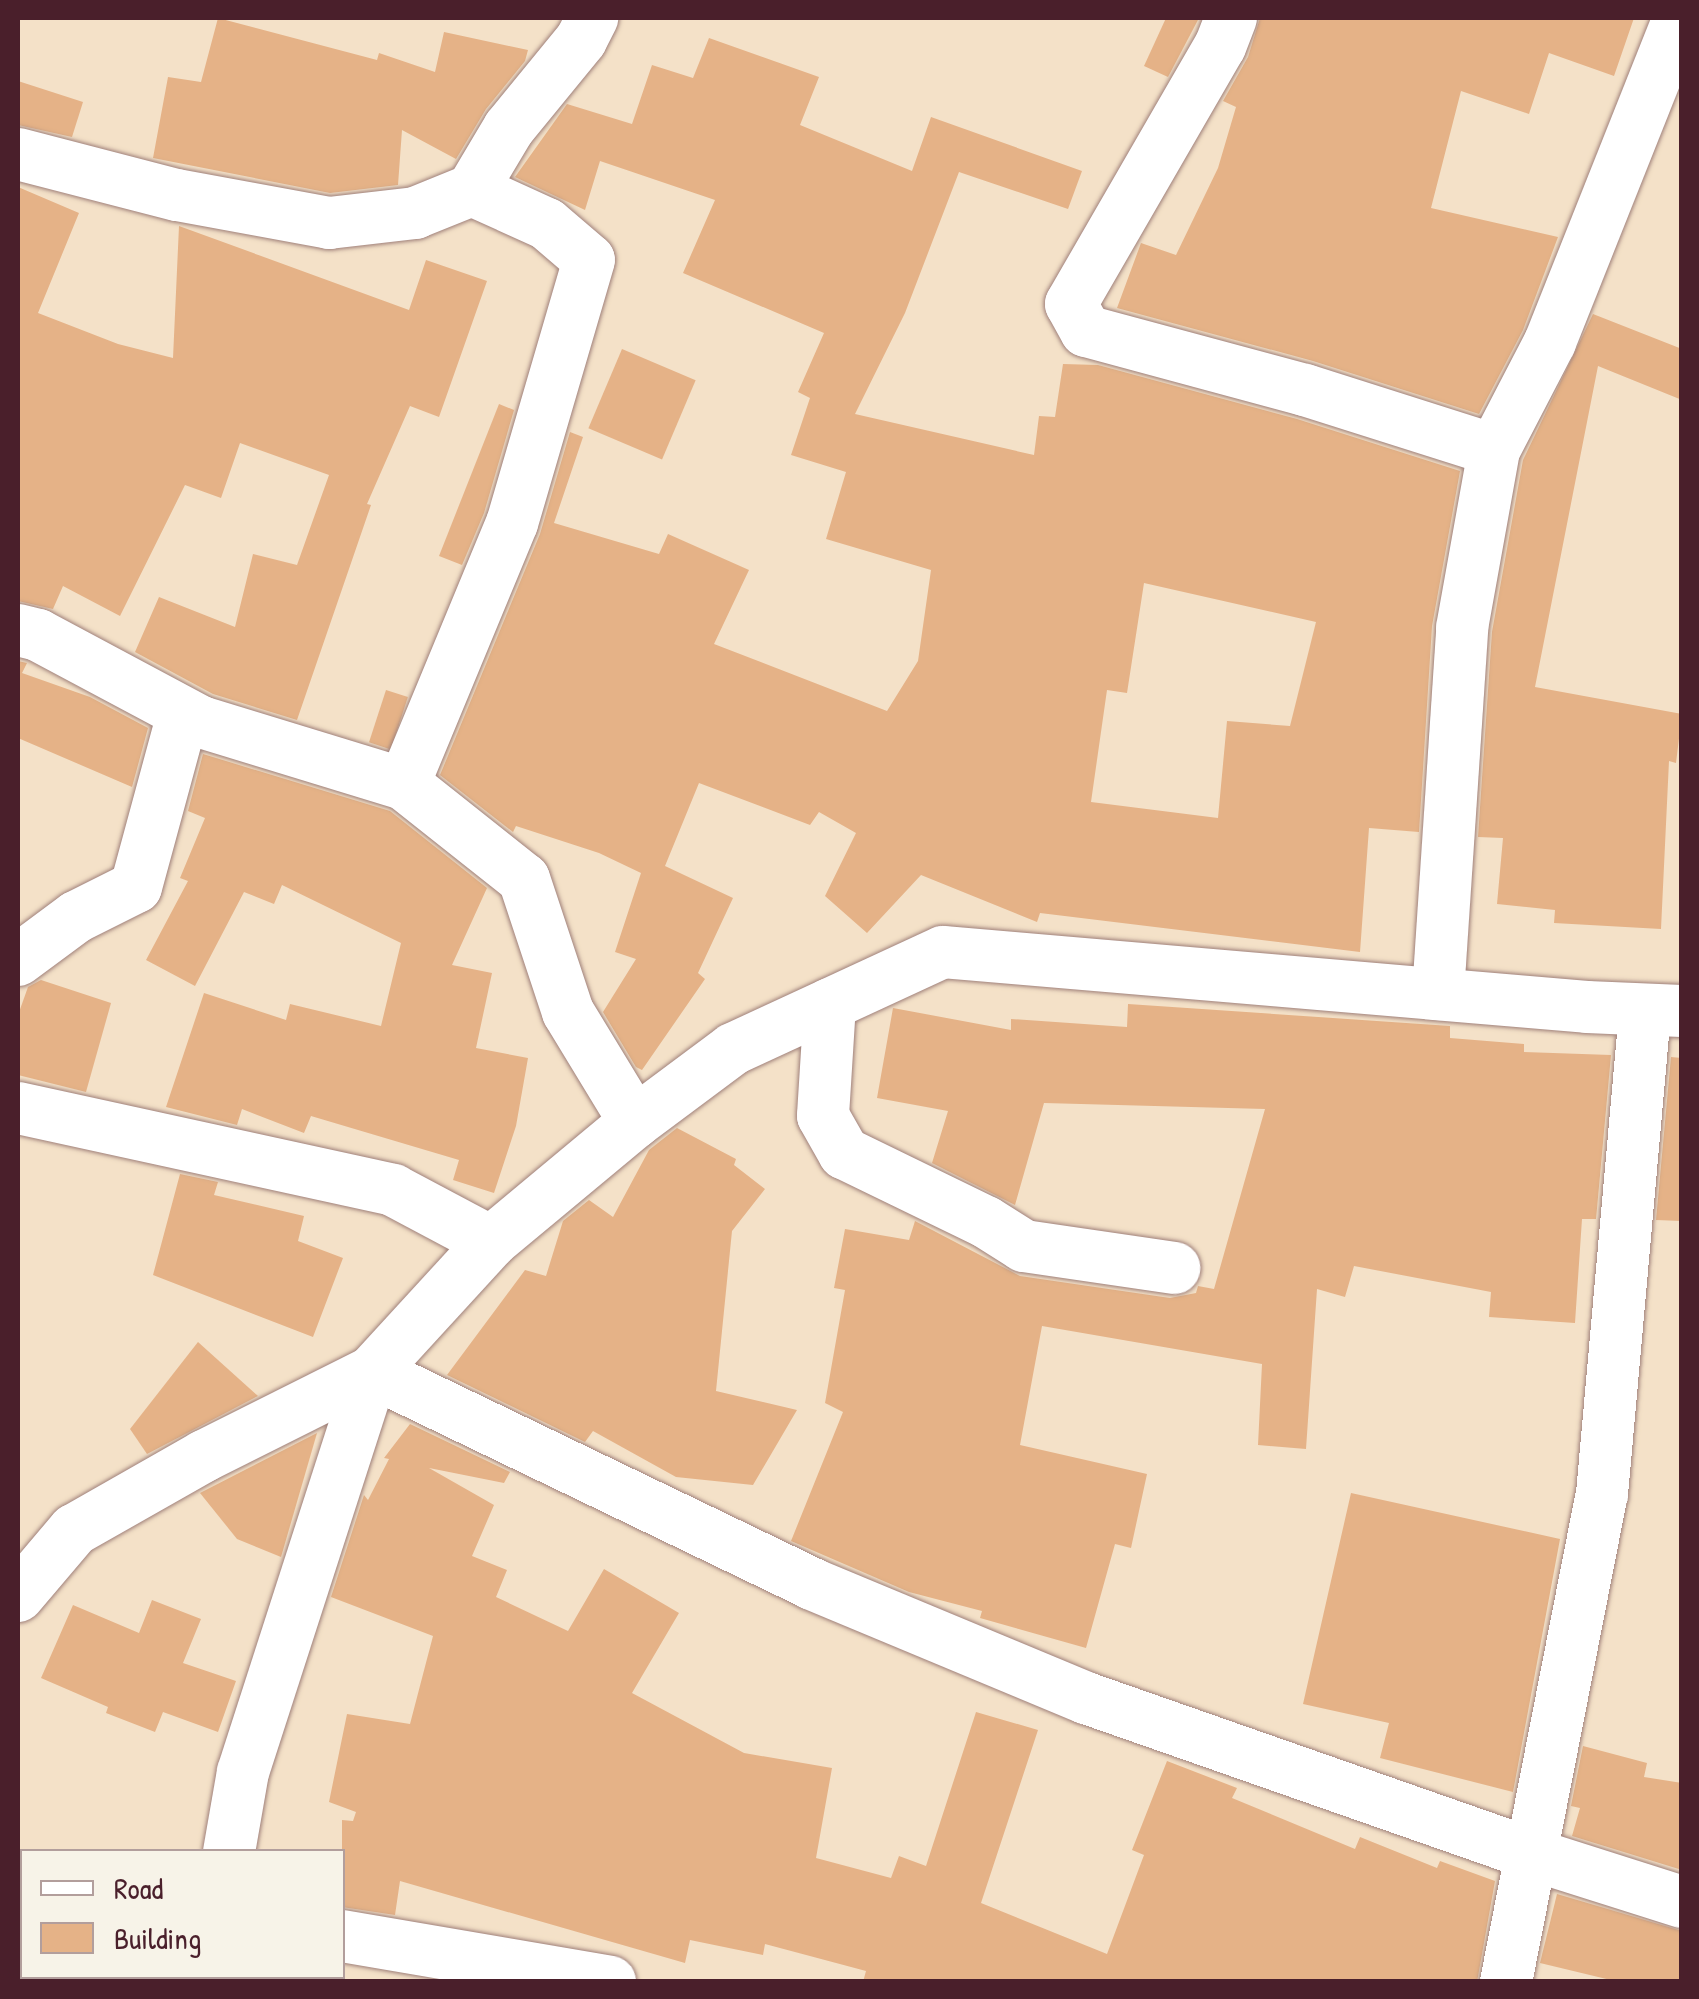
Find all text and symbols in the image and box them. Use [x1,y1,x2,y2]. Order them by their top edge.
legend [20,1849,345,1979]
text: Road [114,1868,163,1908]
text: Building [114,1918,201,1958]

